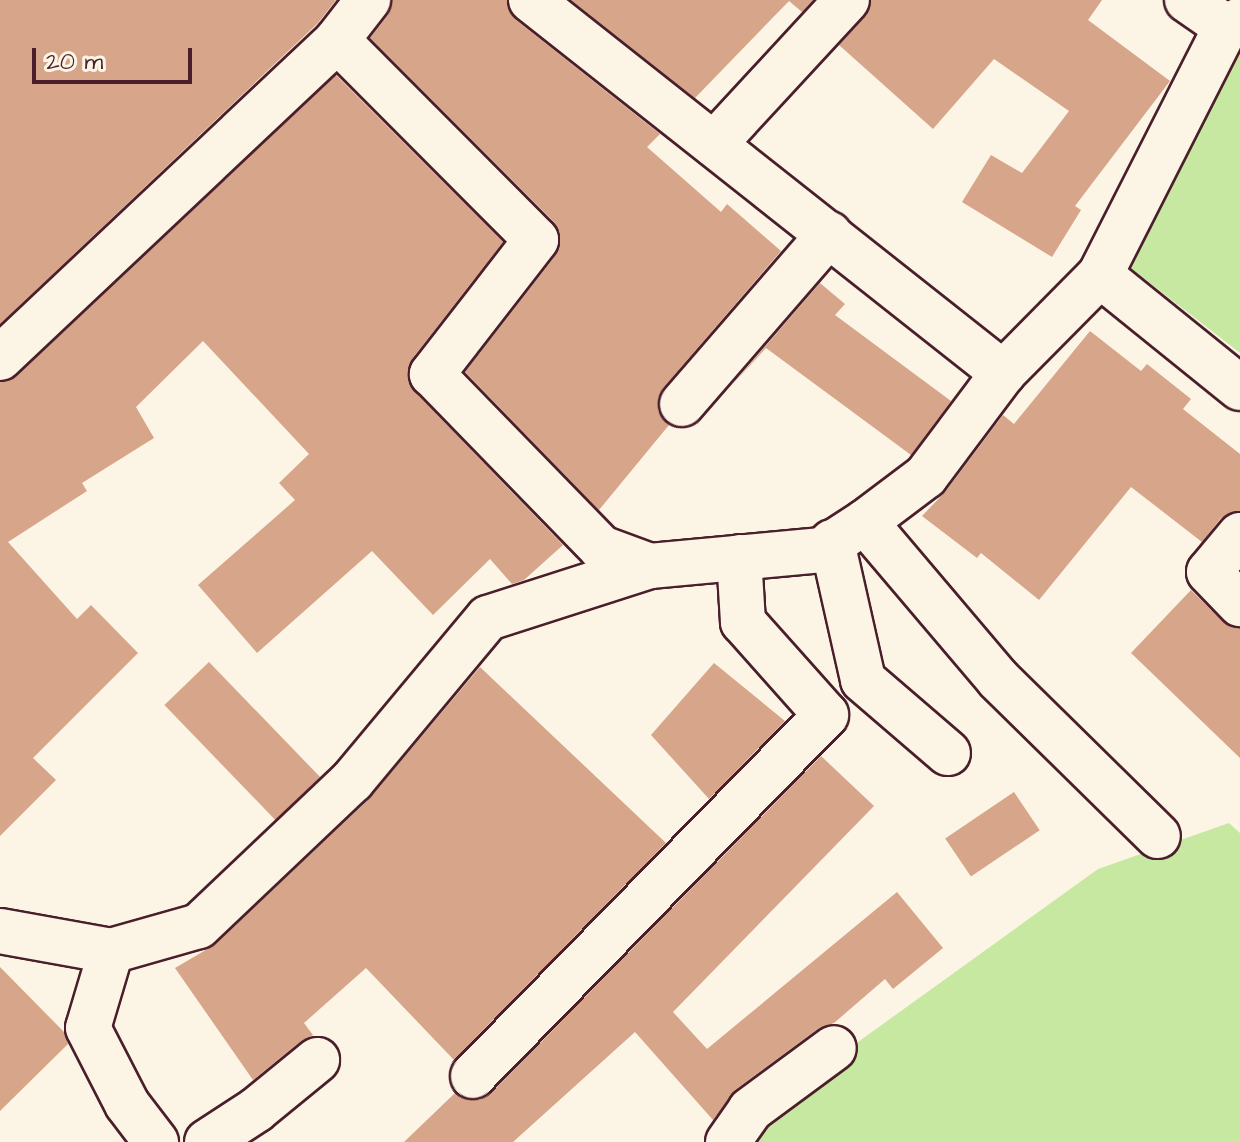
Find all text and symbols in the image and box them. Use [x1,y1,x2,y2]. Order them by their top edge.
scale bar [36,32,196,82]
text: 20 m [46,45,103,79]

